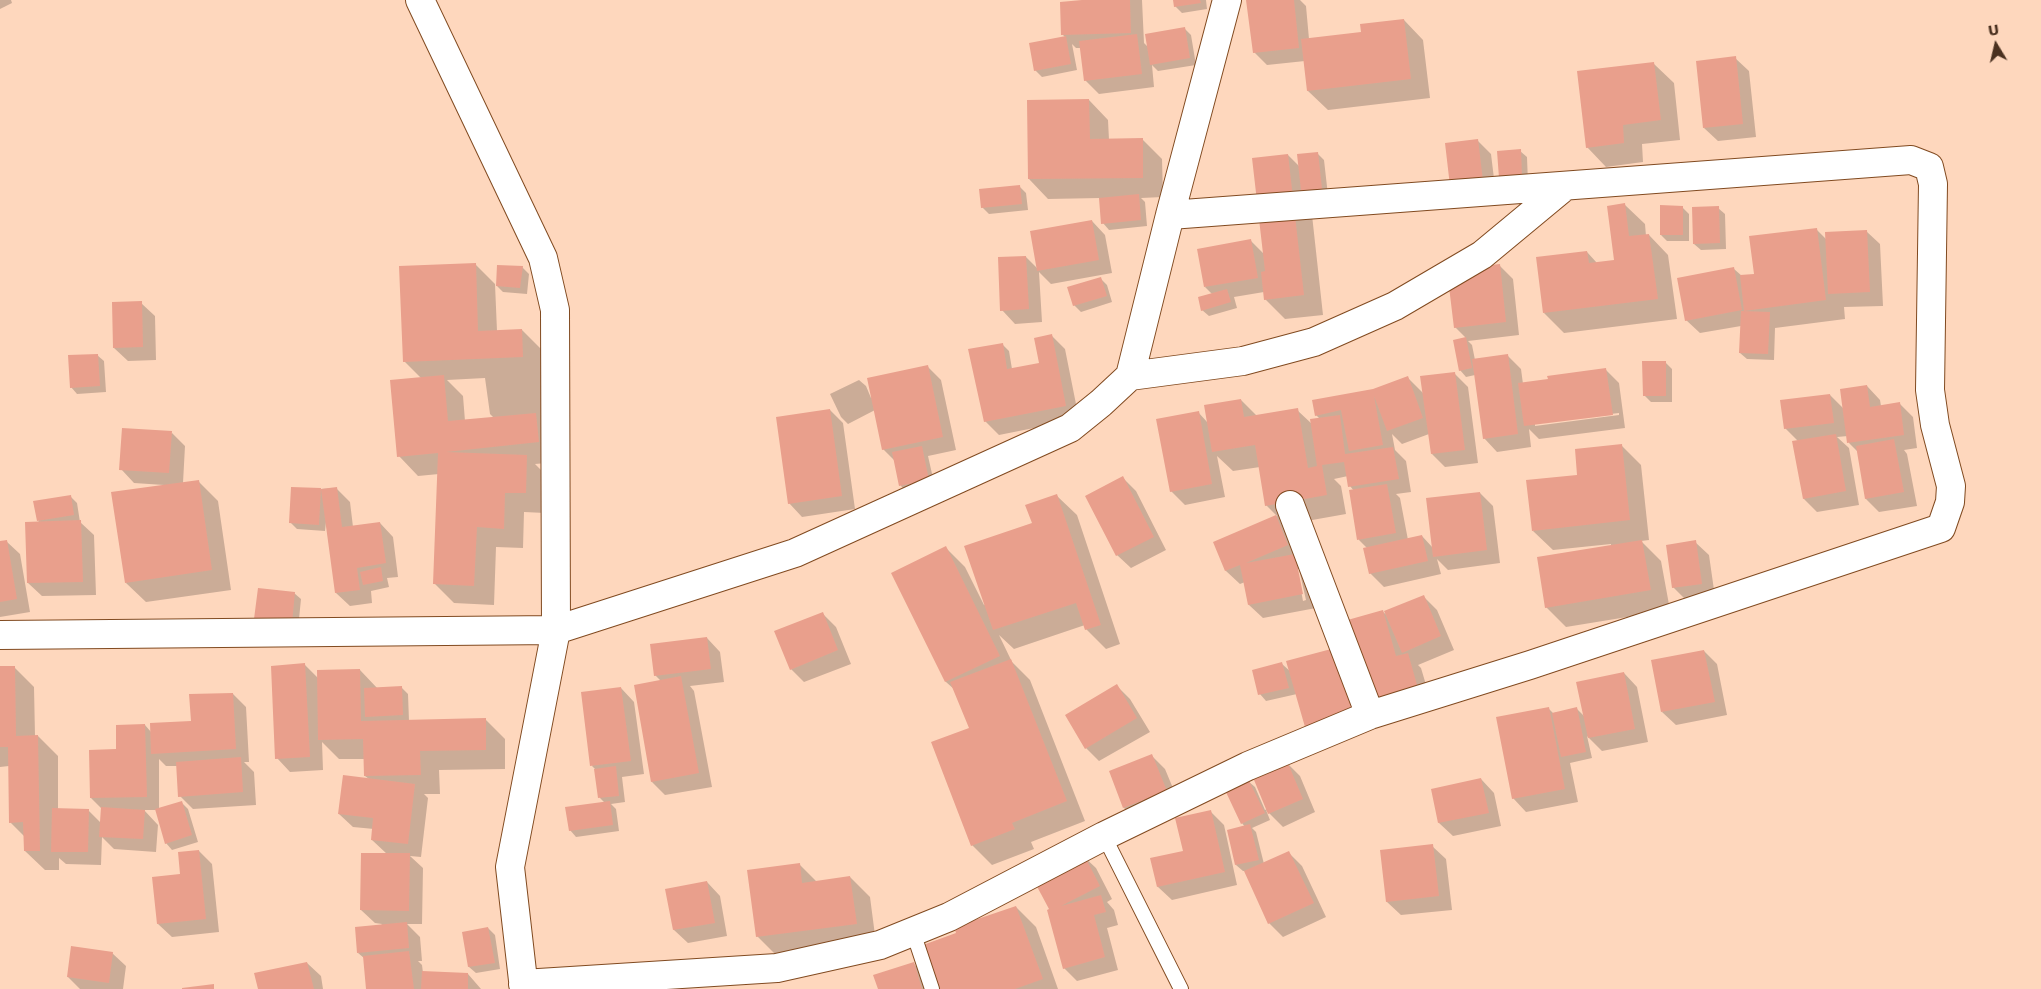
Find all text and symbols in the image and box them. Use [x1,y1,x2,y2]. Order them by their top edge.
north arrow [1971,20,2021,70]
text: U [1987,21,2001,39]

